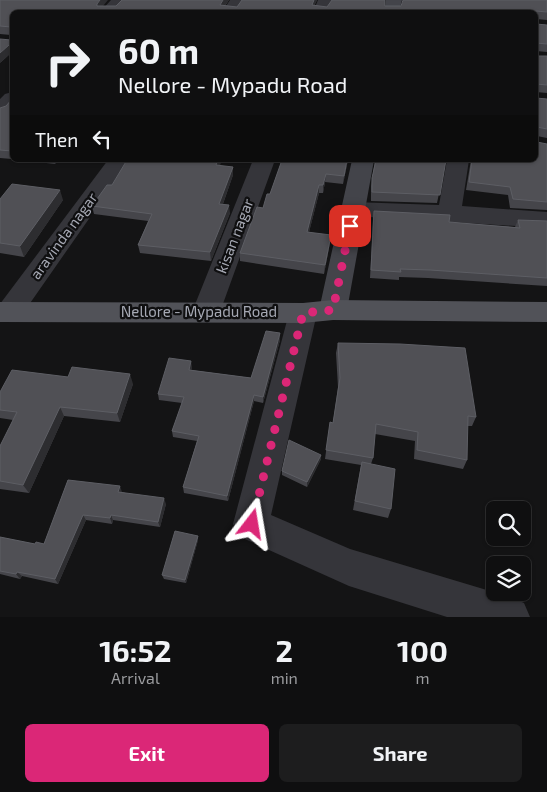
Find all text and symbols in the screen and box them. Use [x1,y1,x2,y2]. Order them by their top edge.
text: 60 m [118,29,199,71]
icon: right [35,30,100,95]
text: Nellore - Mypadu Road [118,71,347,97]
icon: left [88,125,116,153]
text: Then [35,128,78,151]
street label: aravinda nagar [26,189,101,282]
street label: kisan nagar [212,196,257,276]
pin [329,205,371,247]
icon: arrive [336,212,364,240]
street label: Nellore - Mypadu Road [121,302,277,320]
position arrow [225,497,277,549]
map controls [486,501,531,601]
button: search [486,501,531,546]
button: layers [486,556,531,601]
text: 16:52 [99,632,172,668]
text: 2 [276,632,293,668]
text: 100 [397,632,448,668]
text: Arrival [111,668,160,687]
text: min [271,668,298,687]
text: m [415,668,429,687]
button: Exit [25,724,269,782]
button: Share [279,724,522,782]

